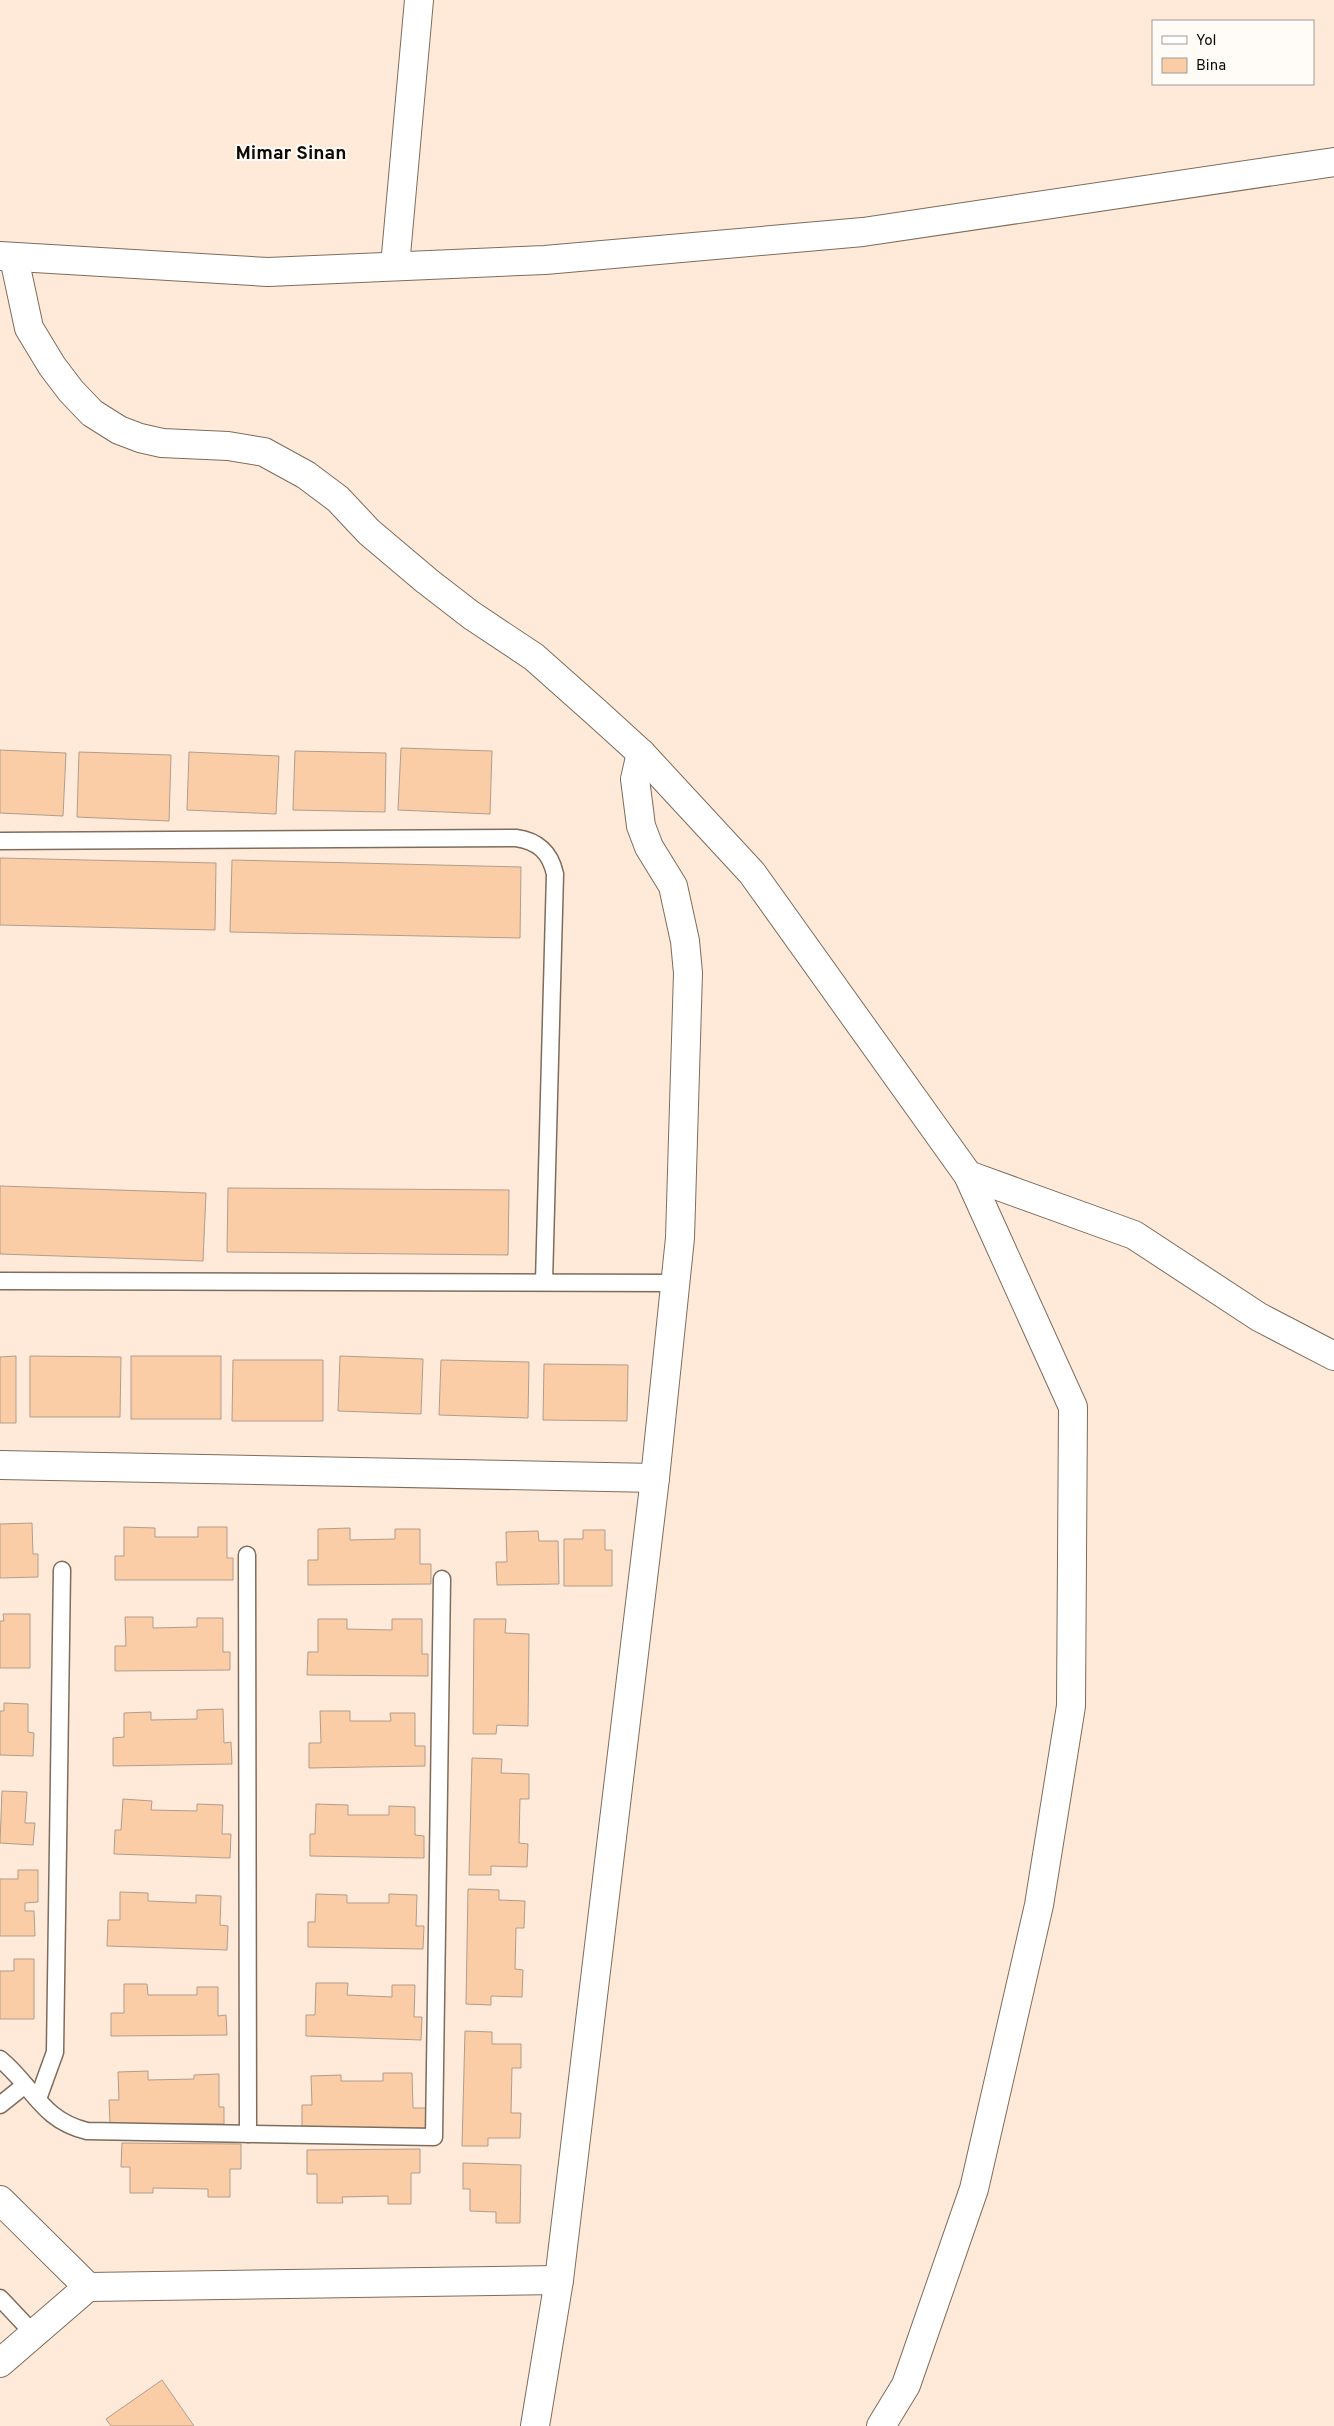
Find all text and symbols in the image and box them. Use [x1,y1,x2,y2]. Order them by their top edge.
legend [1152,20,1314,85]
text: Yol [1196,32,1217,51]
text: Bina [1196,57,1226,76]
district label: Mimar Sinan [235,142,347,166]

